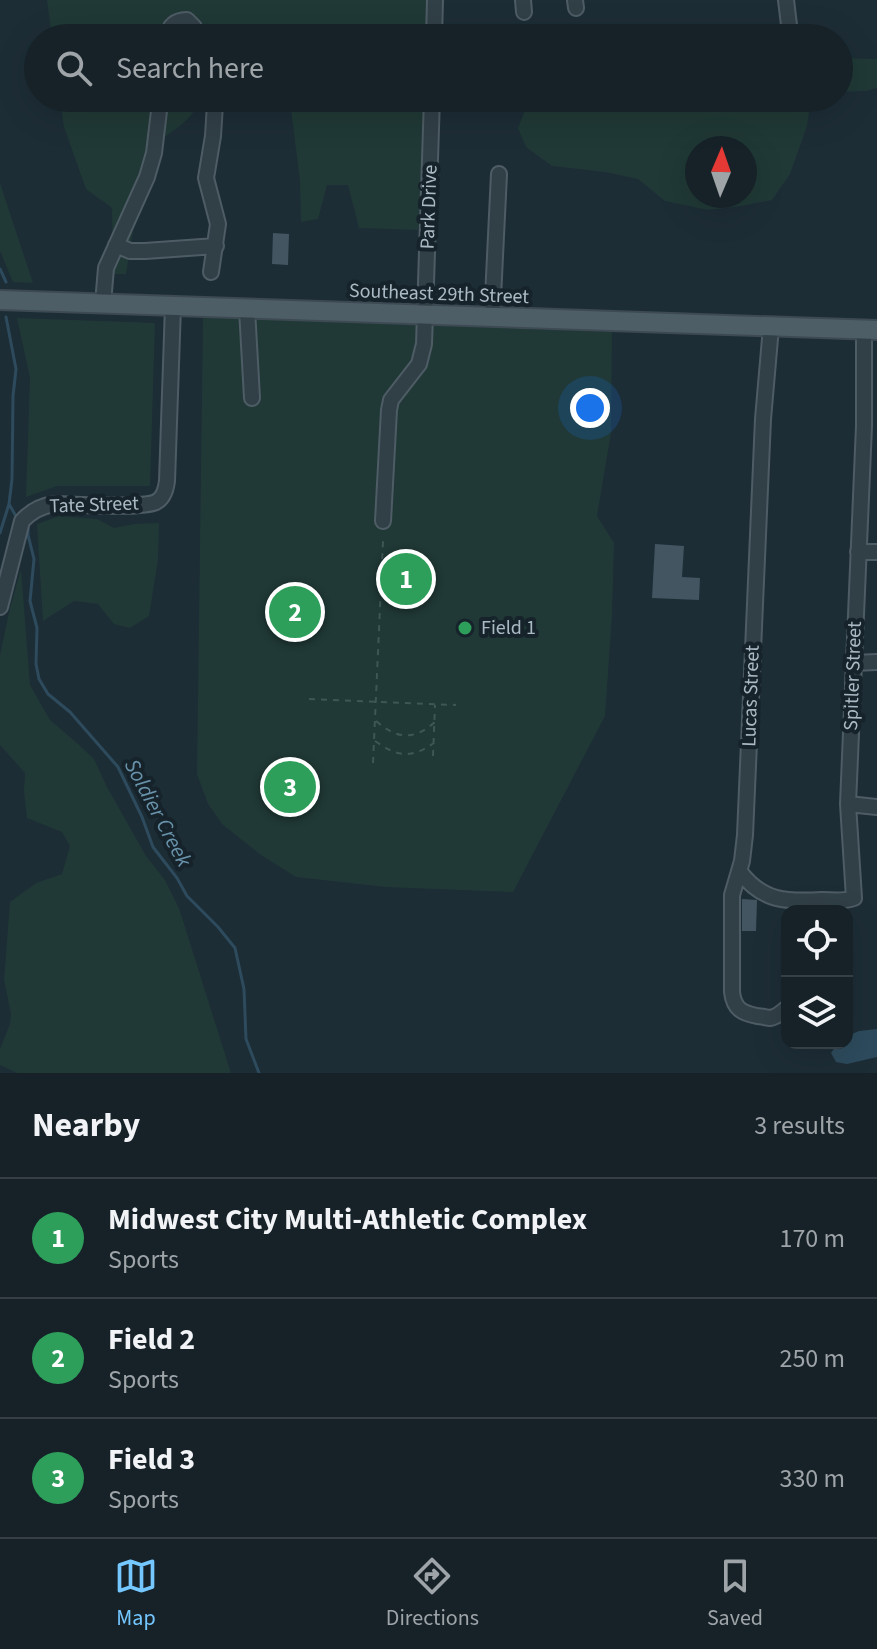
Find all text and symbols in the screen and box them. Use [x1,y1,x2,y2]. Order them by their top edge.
search box [24,24,853,112]
icon: search [52,46,96,90]
text: Search here [116,47,264,90]
north arrow [685,136,757,208]
street label: Park Drive [414,164,444,250]
street label: Southeast 29th Street [348,277,530,311]
your location [570,388,610,428]
street label: Tate Street [49,489,139,521]
pin: 1 [380,549,432,609]
pin: 2 [269,582,321,642]
place label: Field 1 [481,614,536,642]
marker: Field 1 [456,619,474,637]
street label: Spitler Street [837,621,869,731]
street label: Lucas Street [735,644,767,747]
water label: Soldier Creek [116,753,200,873]
pin: 3 [264,757,316,817]
map controls [781,905,853,1049]
button: locate [781,905,853,977]
button: layers [781,977,853,1049]
text: Nearby [32,1101,140,1150]
text: 3 results [754,1107,845,1144]
text: Midwest City Multi-Athletic Complex [108,1198,587,1241]
text: 1 [51,1220,65,1257]
text: 170 m [779,1220,845,1257]
text: Sports [108,1241,179,1278]
text: Field 2 [108,1318,195,1361]
text: 2 [51,1340,65,1377]
text: 250 m [779,1340,845,1377]
text: Sports [108,1361,179,1398]
text: Field 3 [108,1438,195,1481]
text: 3 [51,1460,65,1497]
text: 330 m [779,1460,845,1497]
text: Sports [108,1481,179,1518]
tab: Map [114,1554,158,1634]
tab: Directions [386,1554,479,1634]
tab: Saved [707,1554,763,1634]

